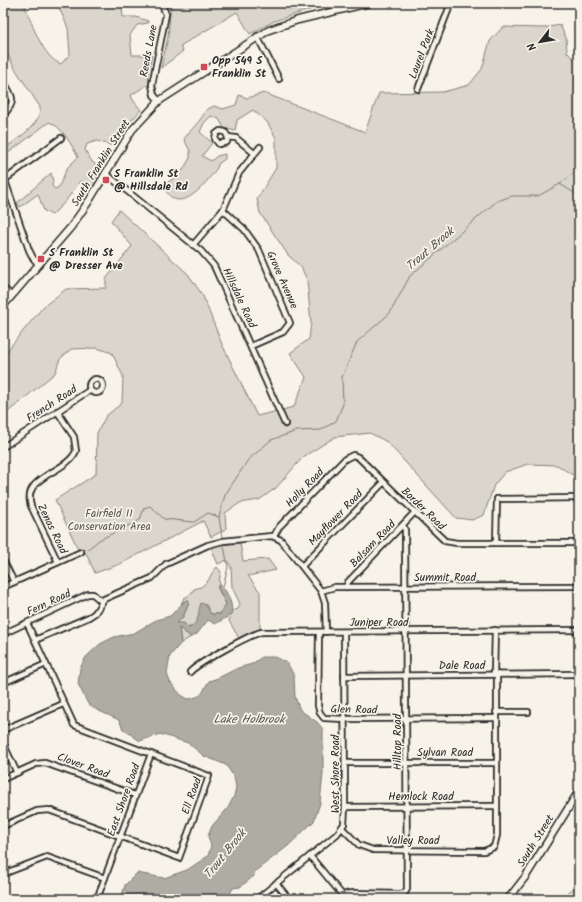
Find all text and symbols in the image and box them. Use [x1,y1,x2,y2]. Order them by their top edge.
north arrow [520,22,560,62]
street label: Reeds Lane [135,23,163,79]
street label: Laurel Park [404,26,440,82]
text: N [523,39,542,54]
place label: Opp 549 S Franklin St [212,52,267,83]
marker: Opp 549 S Franklin St [199,62,209,72]
street label: South Franklin Street [67,115,135,210]
place label: S Franklin St @ Hillsdale Rd [114,165,189,196]
marker: S Franklin St @ Hillsdale Rd [101,175,111,185]
water label: Trout Brook [401,221,460,276]
place label: S Franklin St @ Dresser Ave [49,244,123,275]
street label: Grove Avenue [261,248,303,312]
marker: S Franklin St @ Dresser Ave [36,254,46,264]
street label: Hillsdale Road [217,265,261,332]
street label: French Road [23,381,81,427]
street label: Holly Road [281,464,329,512]
street label: Border Road [397,483,450,535]
street label: Mayflower Road [304,485,368,550]
street label: Zenas Road [32,501,72,558]
park label: Fairfield II Conservation Area [67,505,151,536]
street label: Balsam Road [346,516,401,572]
street label: Summit Road [414,569,476,587]
street label: Fern Road [24,585,74,621]
street label: Juniper Road [349,614,409,632]
street label: Dale Road [439,657,486,675]
street label: Glen Road [330,701,378,719]
water label: Lake Holbrook [213,710,287,729]
street label: Hilltop Road [389,713,407,770]
street label: West Shore Road [327,734,345,813]
street label: Sylvan Road [417,744,473,762]
street label: Clover Road [55,748,112,784]
street label: East Shore Road [102,760,146,839]
street label: Ell Road [177,774,207,817]
street label: Hemlock Road [388,788,454,806]
street label: South Street [513,811,560,871]
water label: Trout Brook [199,823,252,883]
street label: Valley Road [387,832,440,850]

